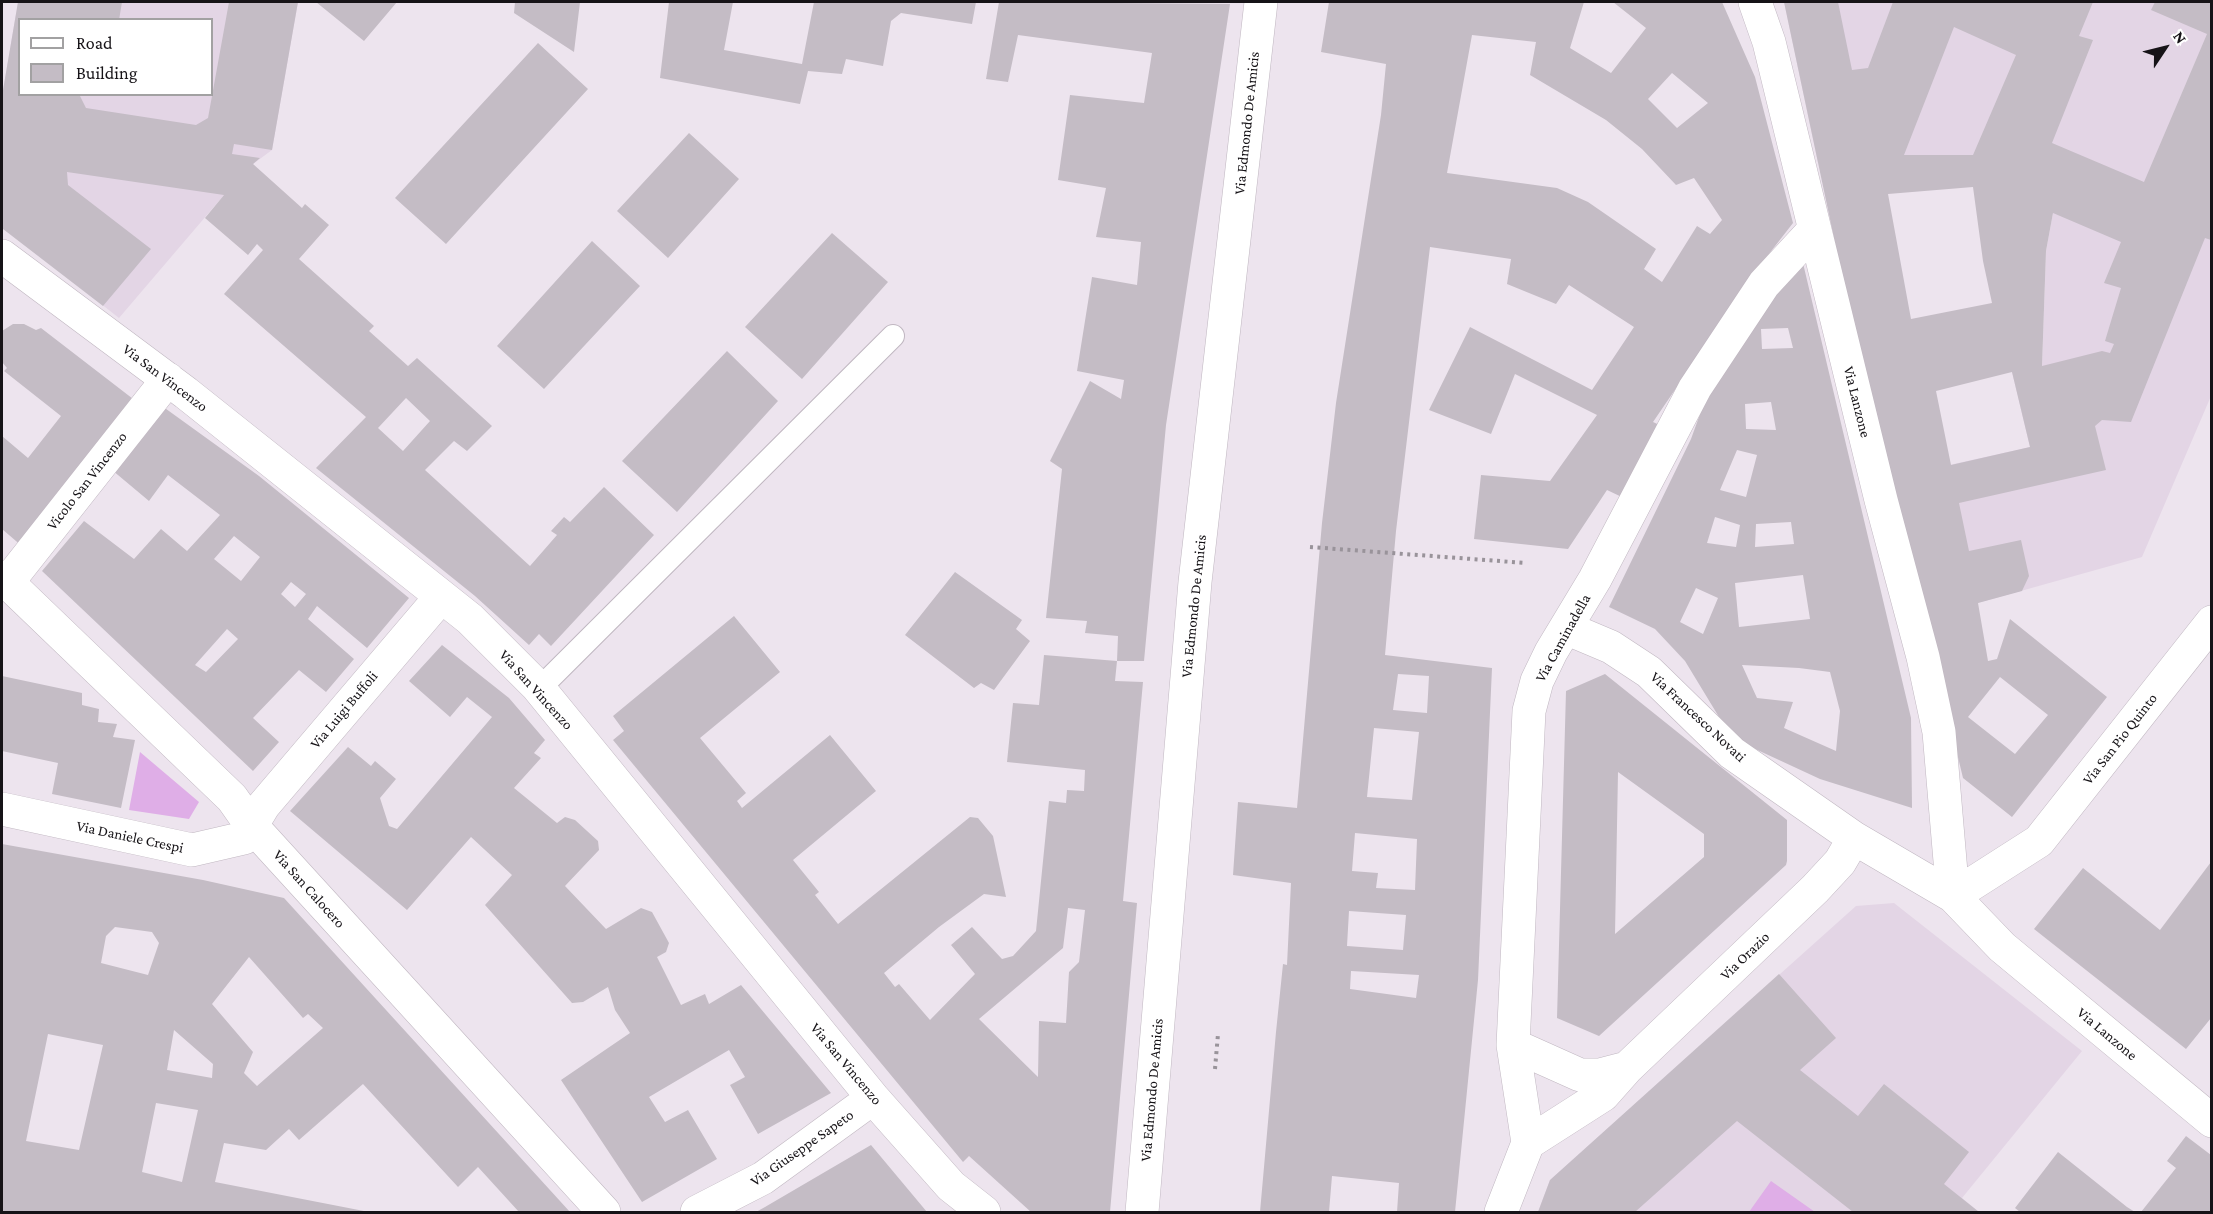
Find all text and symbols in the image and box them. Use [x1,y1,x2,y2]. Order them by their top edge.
legend [18,18,213,96]
north arrow [2135,18,2195,78]
text: N [2170,28,2190,47]
text: Road [76,33,113,53]
street label: Via Edmondo De Amicis [1231,51,1263,195]
text: Building [76,63,137,83]
street label: Via San Vincenzo [119,340,211,416]
street label: Via Lanzone [1839,364,1875,440]
street label: Vicolo San Vincenzo [43,428,131,534]
street label: Via Edmondo De Amicis [1178,534,1210,678]
street label: Via Caminadella [1531,591,1595,685]
street label: Via San Vincenzo [495,646,577,734]
street label: Via Luigi Buffoli [306,668,382,752]
street label: Via Francesco Novati [1646,668,1750,766]
street label: Via San Pio Quinto [2079,690,2161,788]
street label: Via Daniele Crespi [75,817,185,857]
street label: Via San Calocero [269,846,349,932]
street label: Via Orazio [1717,928,1773,984]
street label: Via Lanzone [2073,1004,2141,1064]
street label: Via Edmondo De Amicis [1137,1018,1167,1162]
street label: Via San Vincenzo [806,1019,886,1109]
street label: Via Giuseppe Sapeto [747,1106,857,1190]

